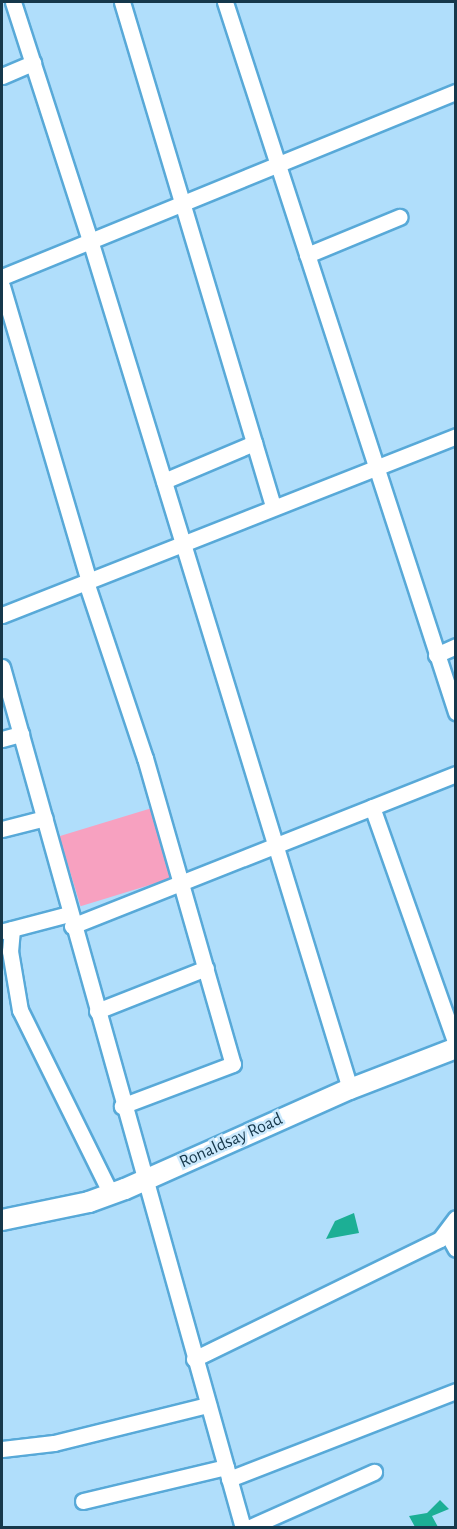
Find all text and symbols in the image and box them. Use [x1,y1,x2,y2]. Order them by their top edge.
street label: Ronaldsay Road [176,1109,286,1173]

